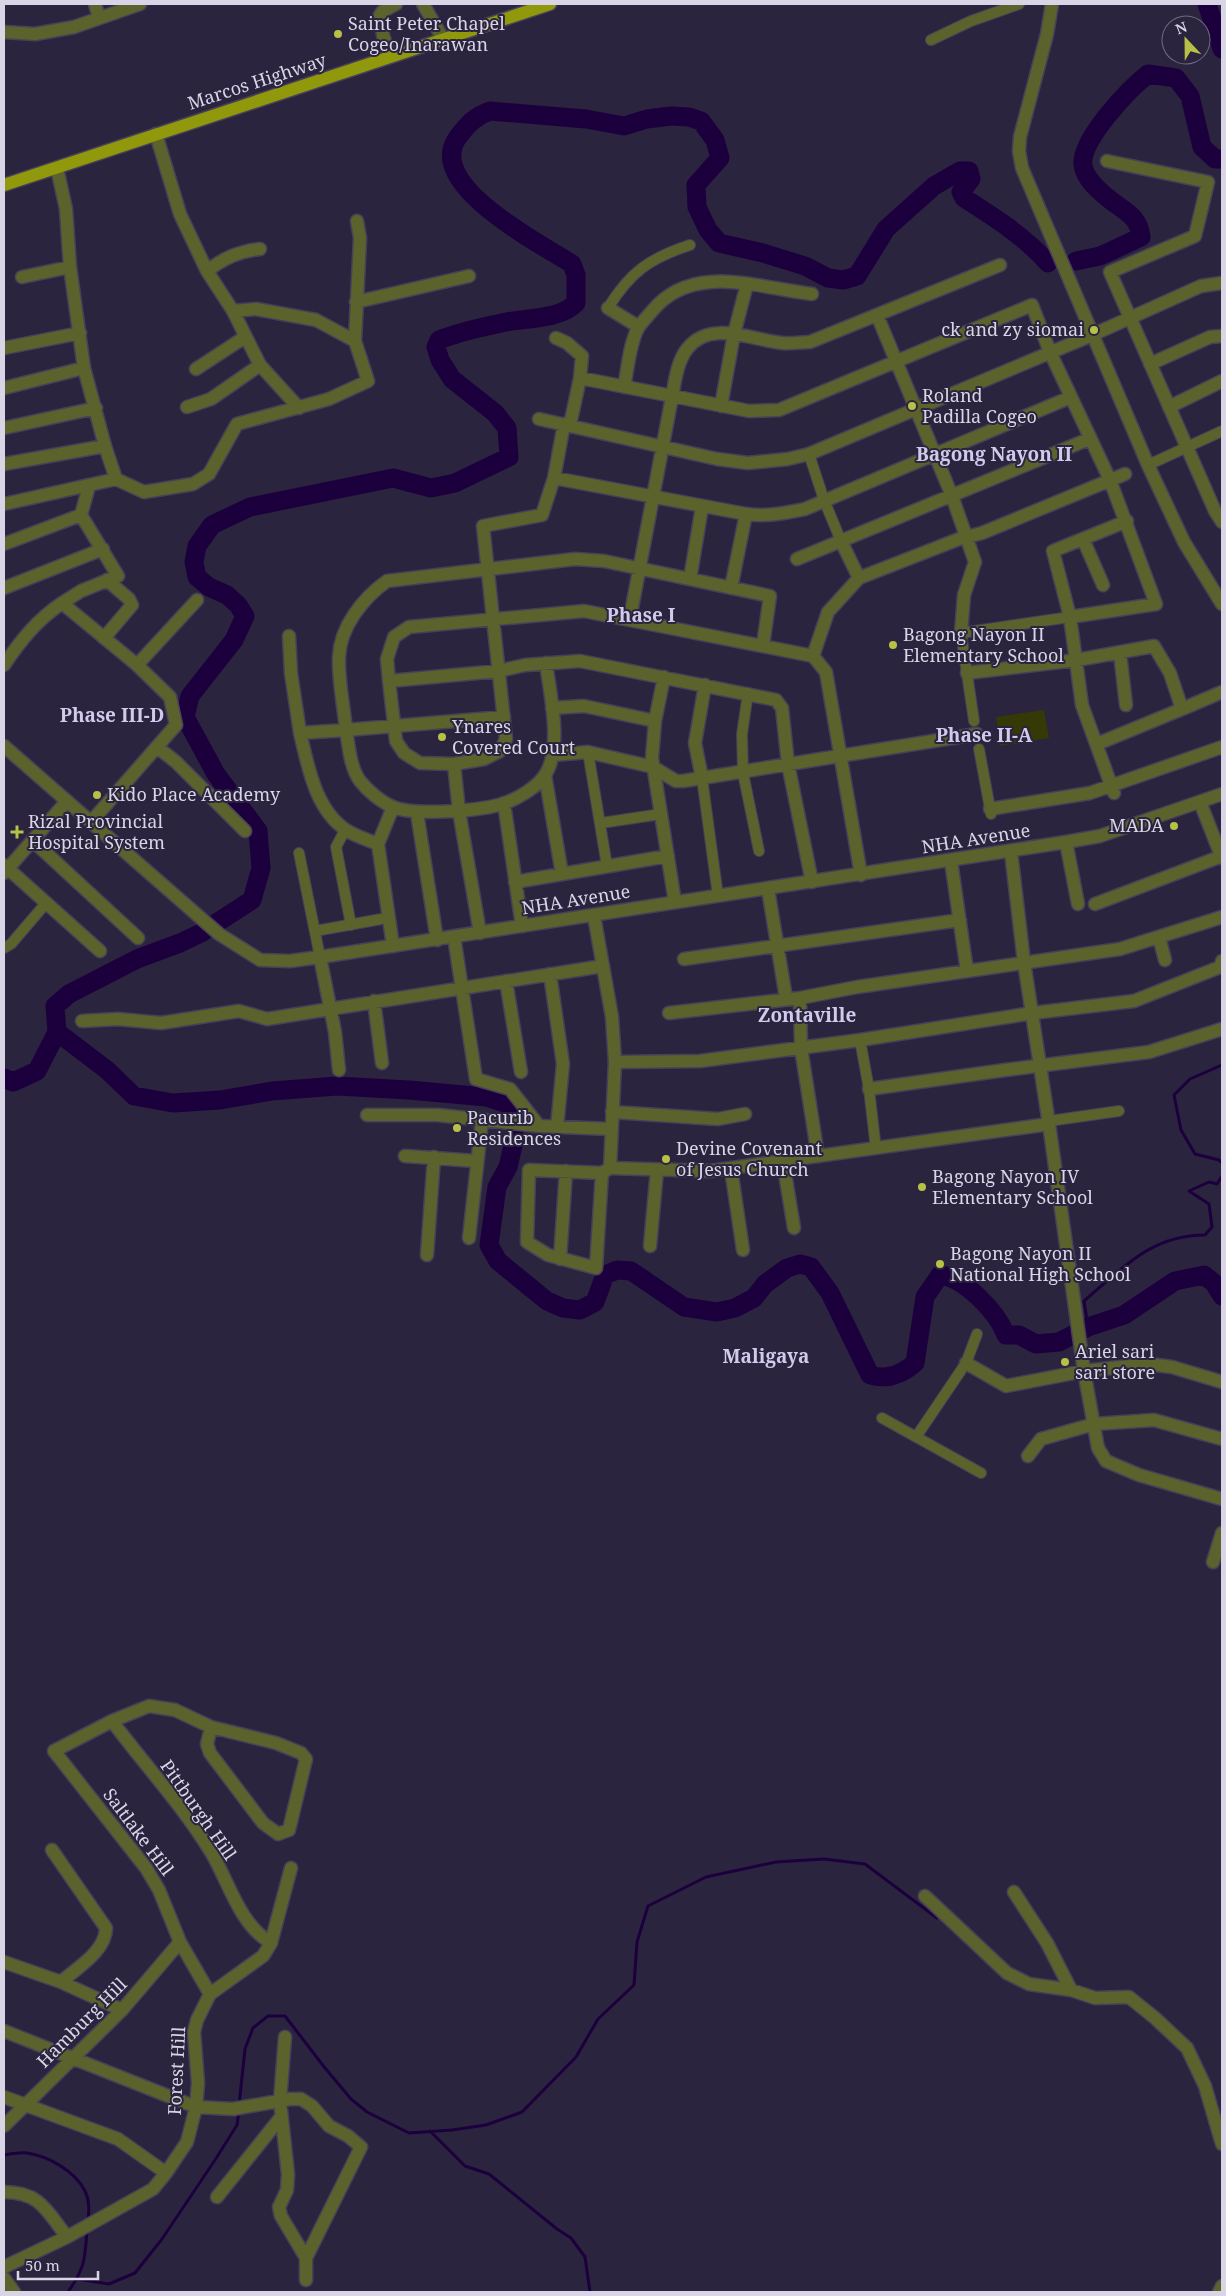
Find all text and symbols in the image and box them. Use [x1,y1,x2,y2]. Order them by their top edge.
place label: Saint Peter Chapel Cogeo/Inarawan [348,11,505,56]
north arrow [1161,15,1211,65]
text: N [1172,17,1190,38]
marker: Saint Peter Chapel Cogeo/Inarawan [332,28,344,40]
street label: Marcos Highway [184,47,330,115]
place label: ck and zy siomai [941,317,1084,341]
marker: ck and zy siomai [1088,324,1100,336]
place label: Roland Padilla Cogeo [922,383,1037,428]
marker: Roland Padilla Cogeo [906,400,918,412]
district label: Bagong Nayon II [916,441,1072,467]
district label: Phase I [607,602,676,628]
place label: Bagong Nayon II Elementary School [903,622,1064,667]
marker: Bagong Nayon II Elementary School [887,639,899,651]
district label: Phase III-D [60,702,164,728]
place label: Ynares Covered Court [451,714,575,759]
district label: Phase II-A [936,722,1033,748]
marker: Ynares Covered Court [436,731,448,743]
place label: Kido Place Academy [107,782,281,806]
marker: Kido Place Academy [91,789,103,801]
place label: Rizal Provincial Hospital System [28,809,165,854]
place label: MADA [1109,813,1164,837]
street label: NHA Avenue [920,818,1032,858]
marker: MADA [1168,820,1180,832]
marker: Rizal Provincial Hospital System [10,825,24,839]
street label: NHA Avenue [520,879,632,919]
district label: Zontaville [758,1002,856,1028]
place label: Pacurib Residences [467,1105,561,1150]
marker: Pacurib Residences [451,1122,463,1134]
place label: Devine Covenant of Jesus Church [676,1136,822,1181]
marker: Devine Covenant of Jesus Church [660,1153,672,1165]
place label: Bagong Nayon IV Elementary School [932,1164,1093,1209]
marker: Bagong Nayon IV Elementary School [916,1181,928,1193]
place label: Bagong Nayon II National High School [950,1241,1131,1286]
marker: Bagong Nayon II National High School [934,1258,946,1270]
place label: Ariel sari sari store [1075,1339,1155,1384]
district label: Maligaya [723,1343,809,1369]
marker: Ariel sari sari store [1059,1356,1071,1368]
street label: Pittburgh Hill [155,1755,243,1865]
street label: Saltlake Hill [98,1783,180,1880]
street label: Hamburg Hill [31,1972,132,2072]
street label: Forest Hill [162,2026,190,2116]
scale bar [18,2248,98,2280]
text: 50 m [25,2255,60,2275]

